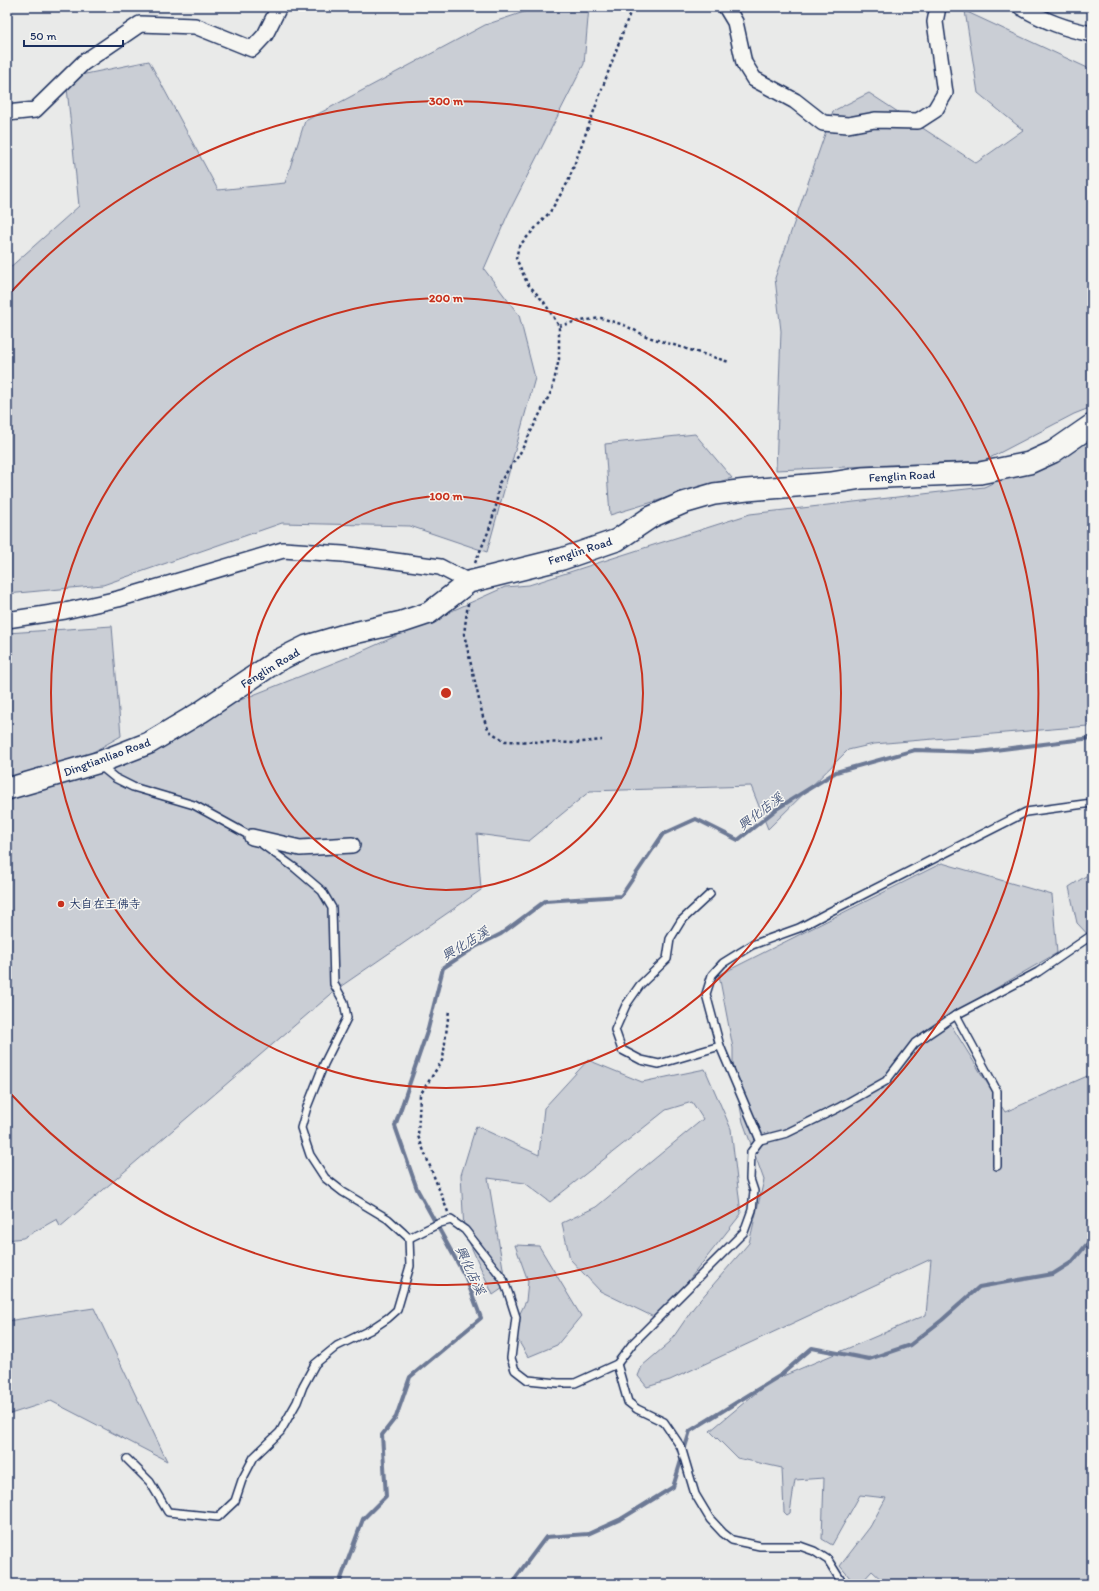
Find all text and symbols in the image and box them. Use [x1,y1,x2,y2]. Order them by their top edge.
scale bar [24,22,123,48]
text: 50 m [30,29,56,43]
text: 300 m [429,94,464,108]
text: 200 m [429,291,464,305]
street label: Fenglin Road [869,467,936,485]
text: 100 m [429,489,463,503]
street label: Fenglin Road [546,534,614,568]
street label: Fenglin Road [238,645,303,691]
centre of rings [439,686,453,700]
street label: Dingtianliao Road [62,735,153,779]
water label: 興化店溪 [735,789,786,833]
place label: 大自在王佛寺 [69,897,141,911]
marker: 大自在王佛寺 [56,899,66,909]
water label: 興化店溪 [439,923,492,963]
water label: 興化店溪 [453,1243,489,1298]

